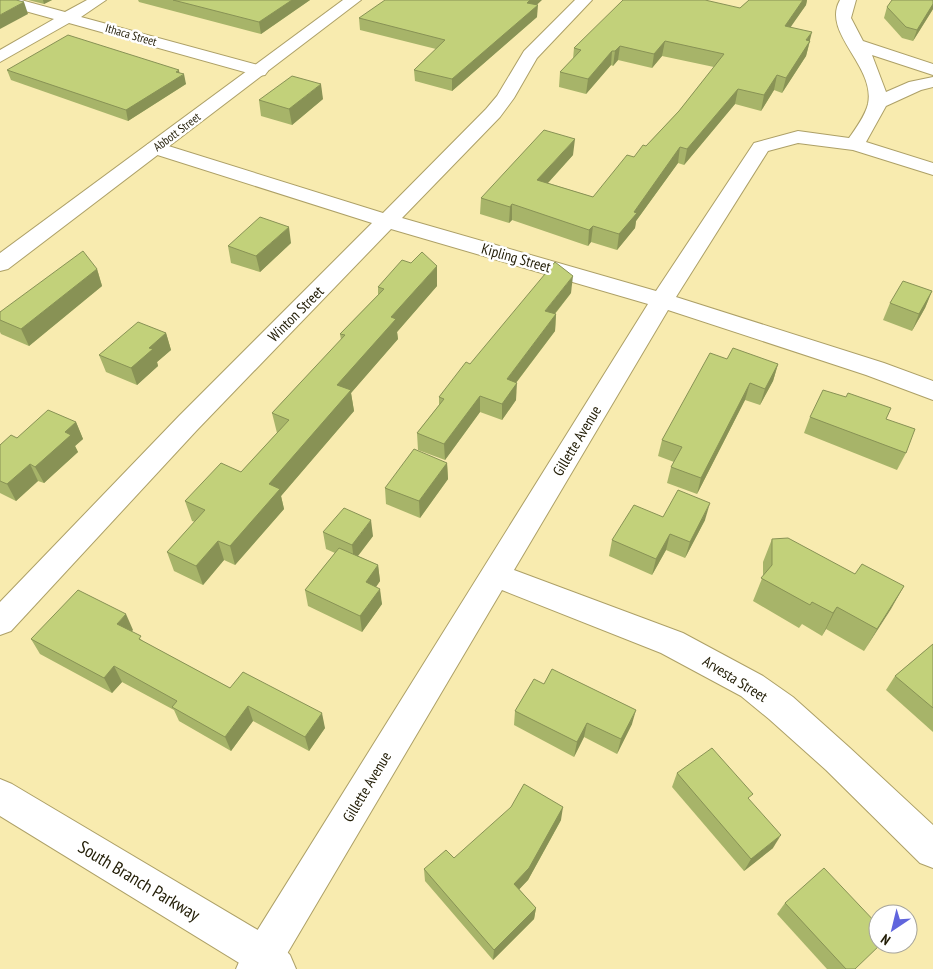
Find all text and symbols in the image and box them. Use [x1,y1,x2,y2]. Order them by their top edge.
street label: Ithaca Street [104,20,159,49]
street label: Abbott Street [150,109,204,154]
street label: Kipling Street [479,239,553,276]
street label: Winton Street [264,282,328,346]
street label: Gillette Avenue [548,402,605,479]
street label: Arvesta Street [699,651,771,706]
street label: Gillette Avenue [338,748,395,825]
street label: South Branch Parkway [74,835,205,926]
north arrow [868,904,918,954]
text: N [877,930,894,949]

